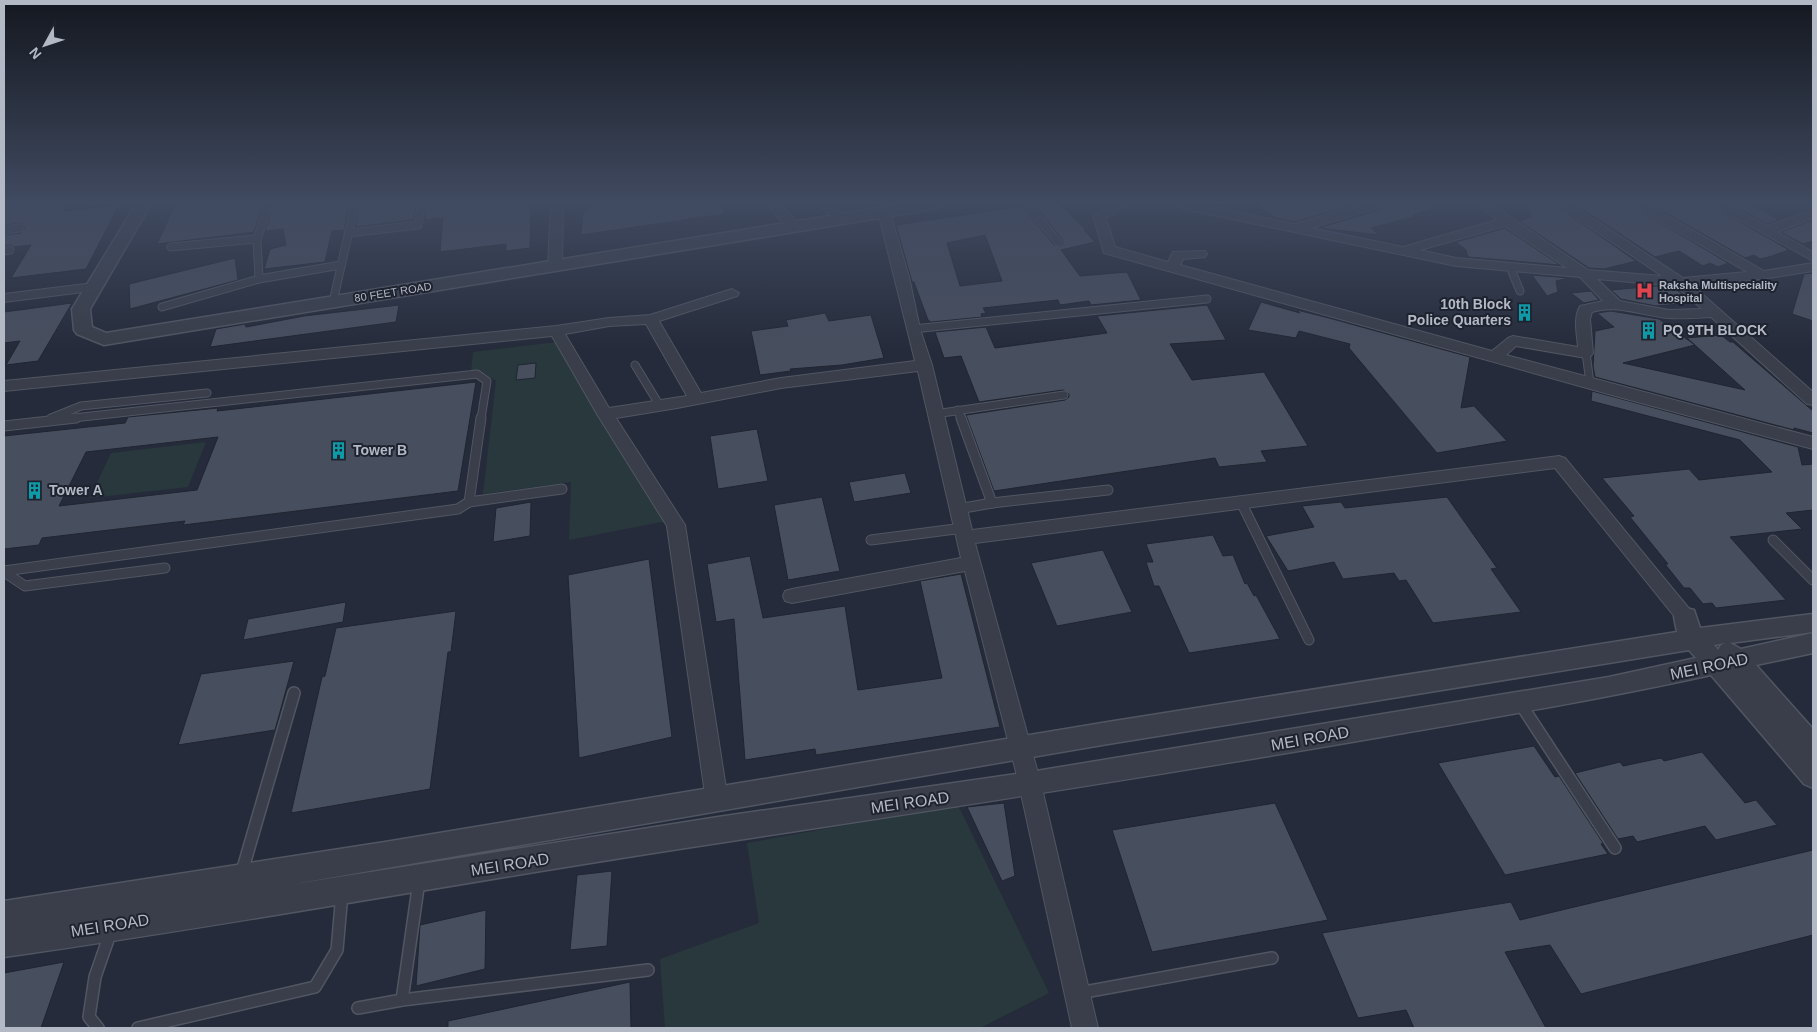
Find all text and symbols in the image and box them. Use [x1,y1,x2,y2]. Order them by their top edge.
north arrow [20,20,70,70]
text: N [26,44,44,62]
place label: Raksha Multispeciality Hospital [1659,279,1778,304]
street label: 80 FEET ROAD [354,280,433,304]
hospital icon: Raksha Multispeciality Hospital [1635,281,1655,301]
place label: 10th Block Police Quarters [1408,296,1511,328]
building icon: 10th Block Police Quarters [1515,302,1535,322]
building icon: PQ 9TH BLOCK [1639,320,1659,340]
place label: PQ 9TH BLOCK [1663,322,1767,338]
building icon: Tower B [329,440,349,460]
place label: Tower B [353,442,407,458]
building icon: Tower A [25,480,45,500]
place label: Tower A [49,482,103,498]
street label: MEI ROAD [1669,650,1750,683]
street label: MEI ROAD [1270,723,1351,754]
street label: MEI ROAD [870,789,950,816]
street label: MEI ROAD [470,850,550,879]
street label: MEI ROAD [70,911,150,940]

